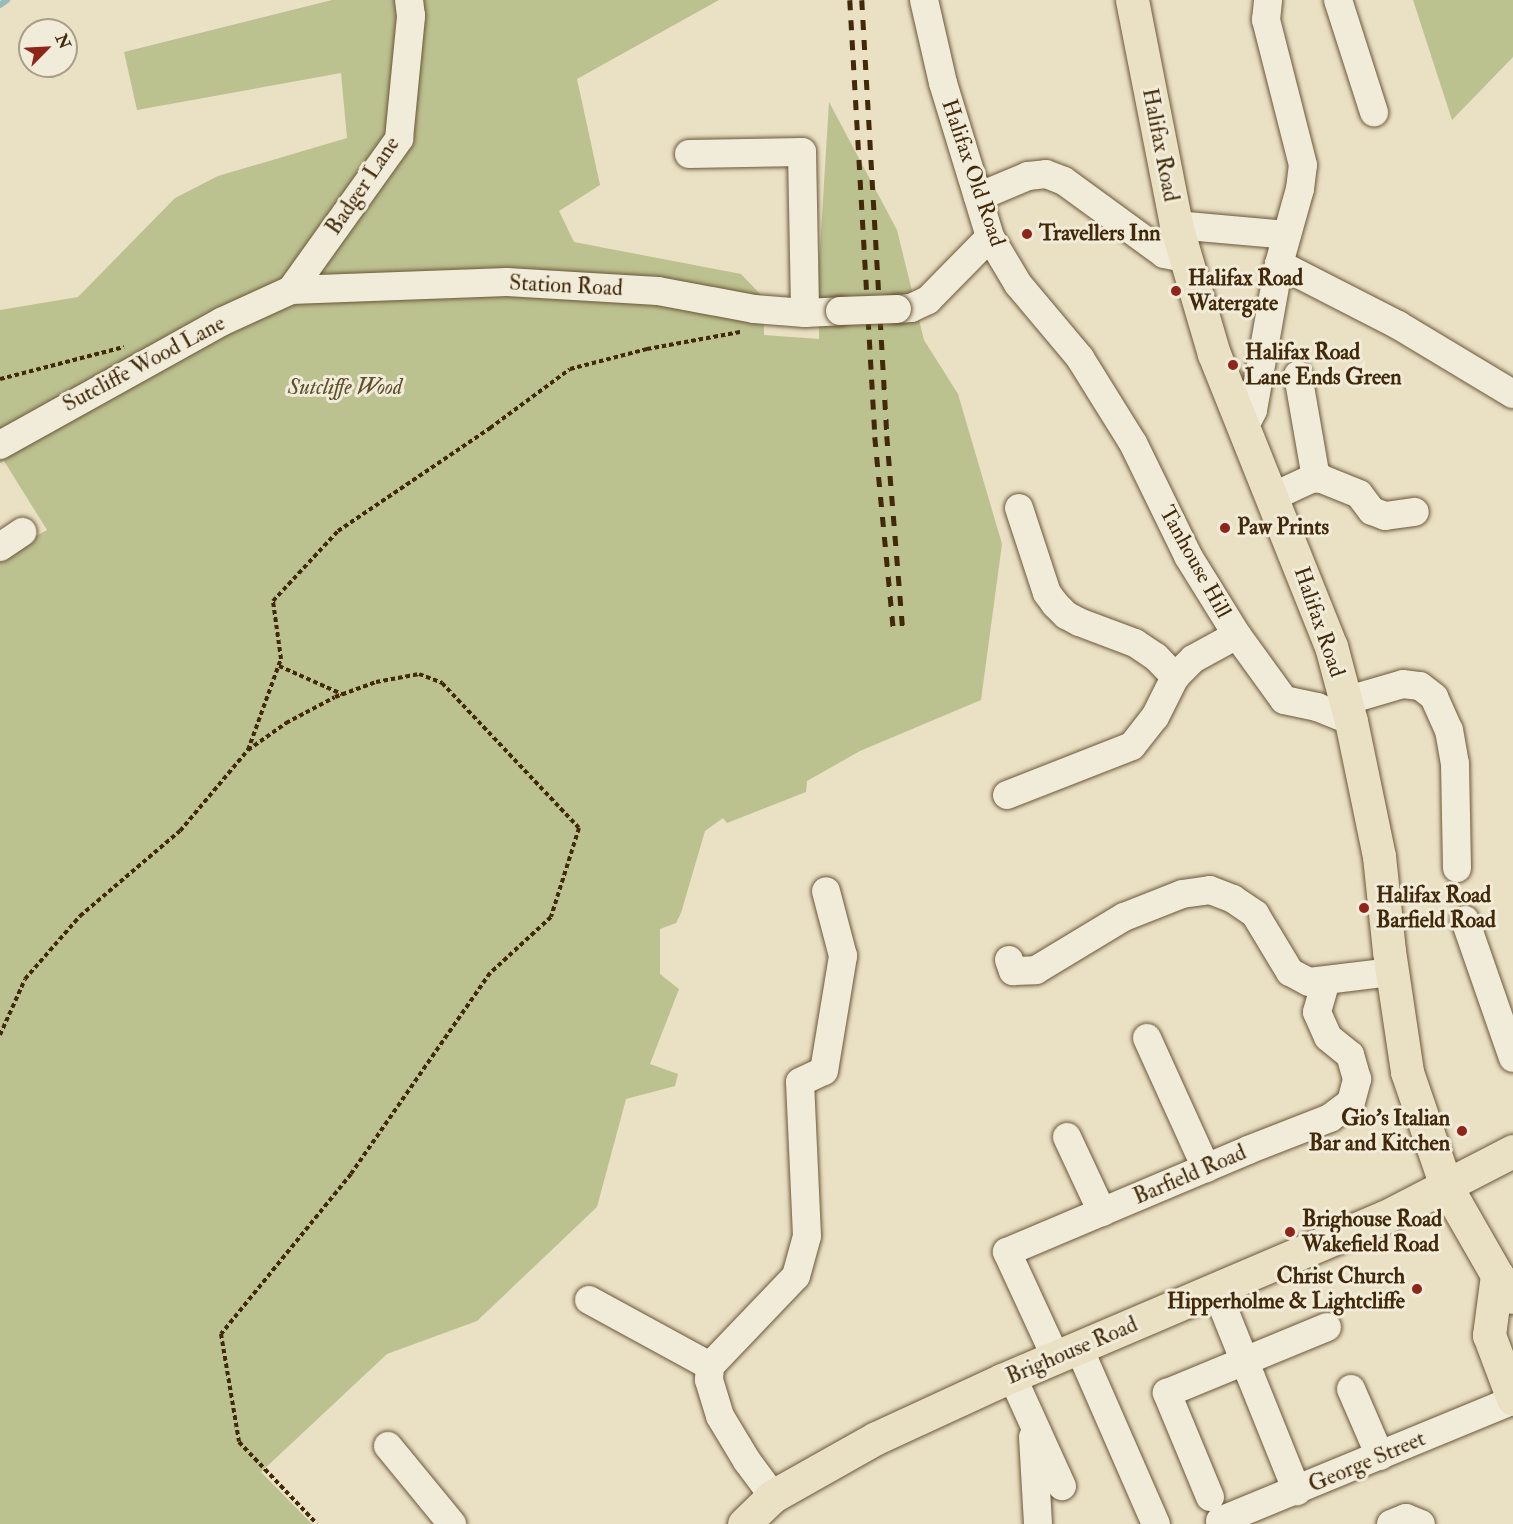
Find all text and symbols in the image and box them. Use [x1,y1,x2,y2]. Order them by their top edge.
north arrow [18,18,78,78]
text: N [51,31,75,52]
street label: Halifax Road [1136,86,1184,204]
street label: Halifax Old Road [935,96,1011,250]
street label: Badger Lane [321,132,405,240]
place label: Travellers Inn [1039,221,1161,247]
marker: Travellers Inn [1020,227,1034,241]
place label: Halifax Road Watergate [1188,265,1303,316]
street label: Station Road [508,270,624,302]
marker: Halifax Road Watergate [1169,284,1183,298]
street label: Sutcliffe Wood Lane [58,310,230,418]
place label: Halifax Road Lane Ends Green [1245,339,1402,390]
marker: Halifax Road Lane Ends Green [1226,358,1240,372]
park label: Sutcliffe Wood [288,375,402,401]
street label: Tanhouse Hill [1153,501,1237,623]
place label: Paw Prints [1237,515,1329,541]
marker: Paw Prints [1218,521,1232,535]
street label: Halifax Road [1288,563,1350,681]
place label: Halifax Road Barfield Road [1376,882,1496,933]
marker: Halifax Road Barfield Road [1357,901,1371,915]
place label: Gio's Italian Bar and Kitchen [1309,1105,1450,1156]
marker: Gio's Italian Bar and Kitchen [1455,1124,1469,1138]
street label: Barfield Road [1130,1139,1250,1211]
place label: Brighouse Road Wakefield Road [1302,1206,1442,1258]
marker: Brighouse Road Wakefield Road [1283,1225,1297,1239]
place label: Christ Church Hipperholme & Lightcliffe [1167,1263,1405,1314]
marker: Christ Church Hipperholme & Lightcliffe [1410,1282,1424,1296]
street label: Brighouse Road [1002,1311,1142,1391]
street label: George Street [1305,1426,1429,1498]

